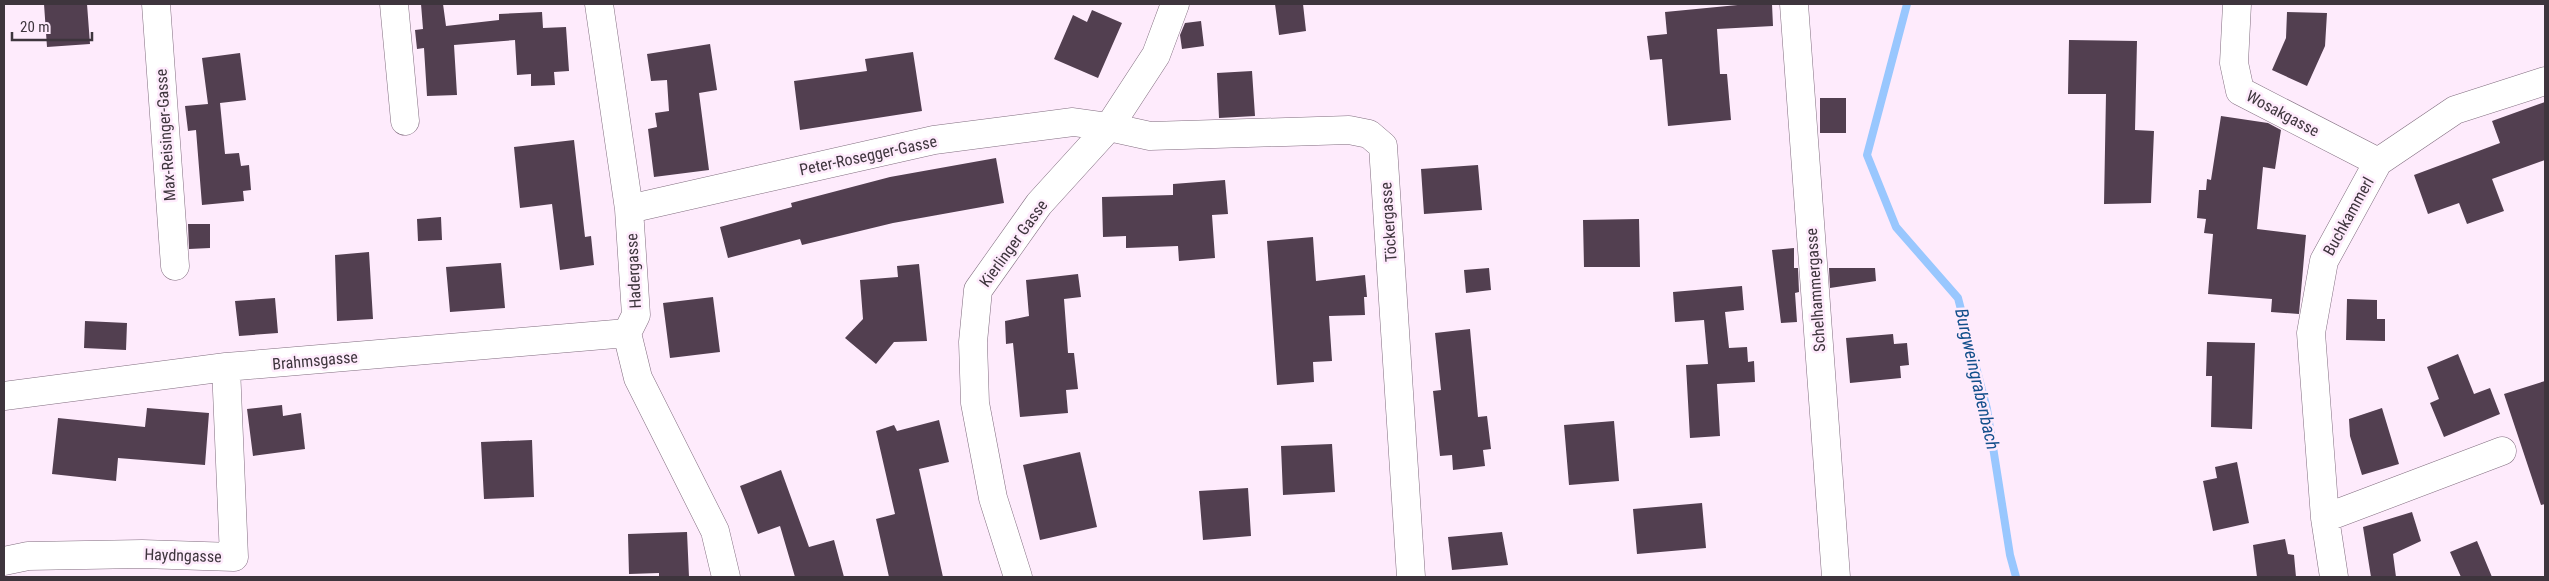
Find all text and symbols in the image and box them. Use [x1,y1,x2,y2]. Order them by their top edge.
scale bar [12,10,92,42]
text: 20 m [20,18,50,36]
street label: Max-Reisinger-Gasse [151,68,180,202]
street label: Wosakgasse [2243,86,2322,141]
street label: Peter-Rosegger-Gasse [798,132,939,179]
street label: Buchkammerl [2319,174,2378,259]
street label: Töckergasse [1376,181,1401,262]
street label: Kierlinger Gasse [975,196,1051,291]
street label: Schelhammergasse [1802,227,1829,352]
street label: Hadergasse [622,233,645,309]
water label: Burgweingrabenbach [1951,306,2004,452]
street label: Brahmsgasse [272,347,359,374]
street label: Haydngasse [144,545,222,566]

